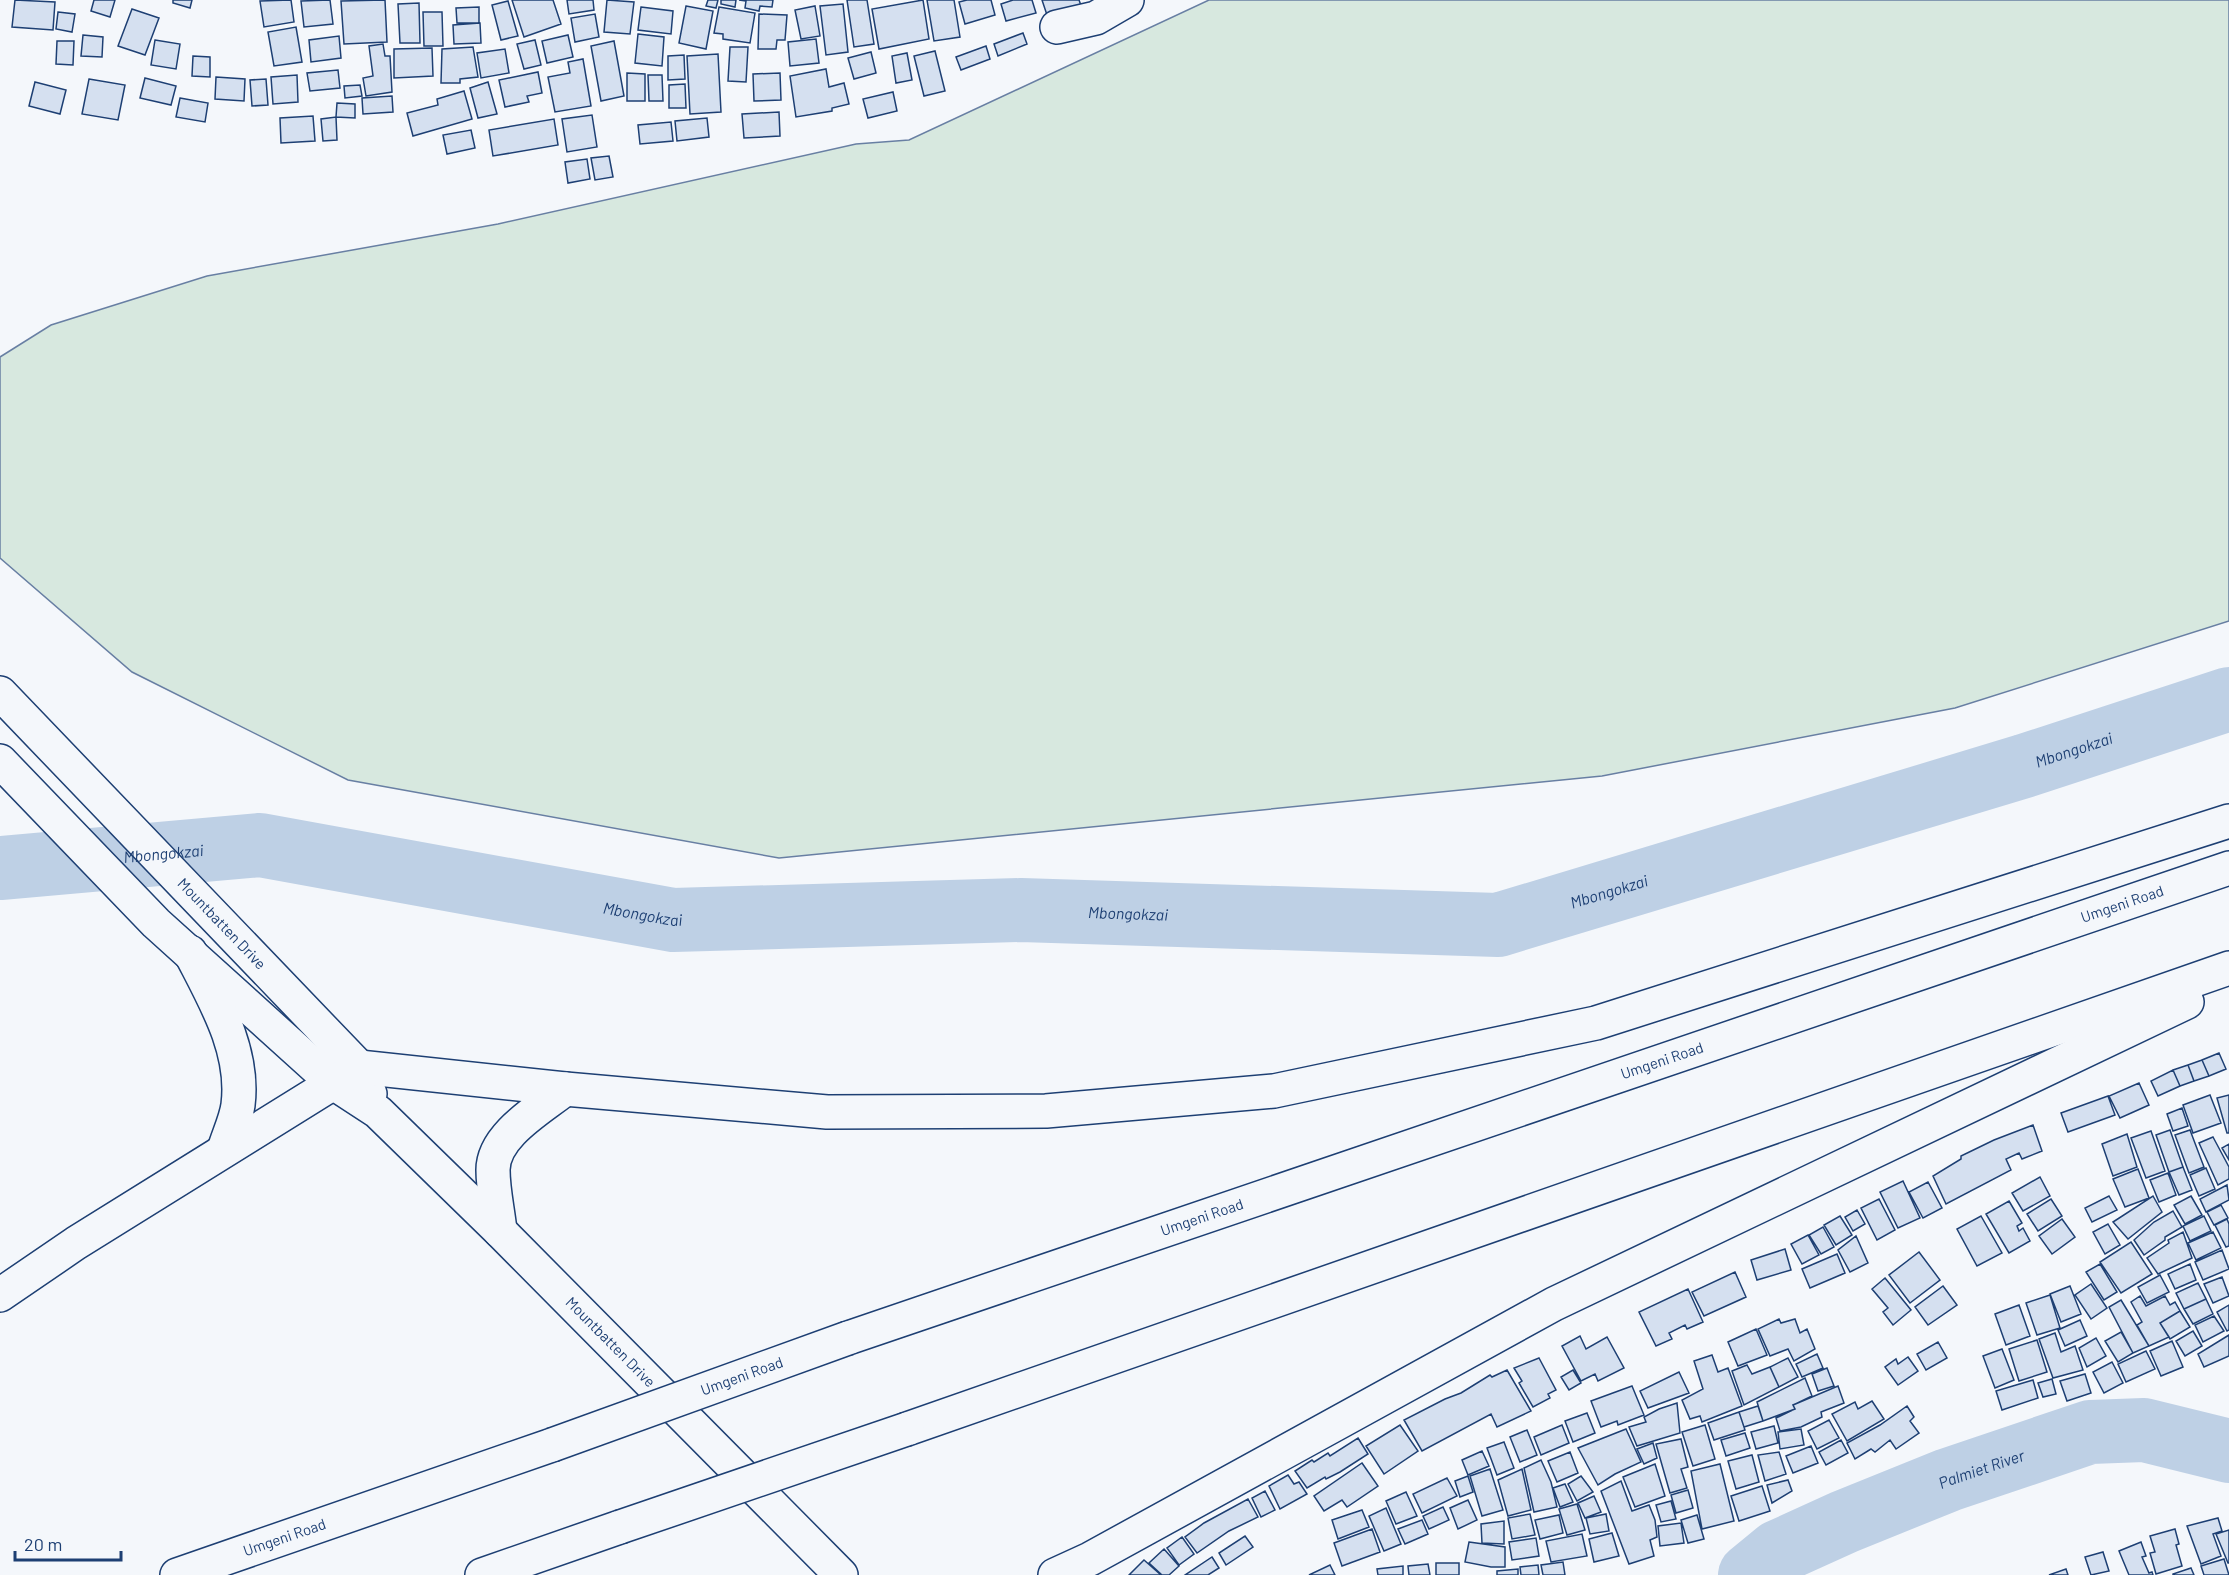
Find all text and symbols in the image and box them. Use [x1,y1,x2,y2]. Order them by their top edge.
water label: Mbongokzai [2033,728,2115,771]
water label: Mbongokzai [123,840,204,866]
water label: Mbongokzai [1568,870,1650,912]
street label: Mountbatten Drive [174,874,270,973]
street label: Umgeni Road [2078,881,2166,926]
water label: Mbongokzai [602,897,683,929]
water label: Mbongokzai [1088,902,1168,924]
street label: Umgeni Road [1618,1038,1706,1082]
street label: Umgeni Road [1158,1194,1245,1239]
street label: Mountbatten Drive [562,1293,659,1390]
street label: Umgeni Road [698,1352,785,1399]
water label: Palmiet River [1935,1445,2028,1492]
street label: Umgeni Road [241,1514,328,1559]
scale bar [15,1524,122,1562]
text: 20 m [24,1533,62,1555]

